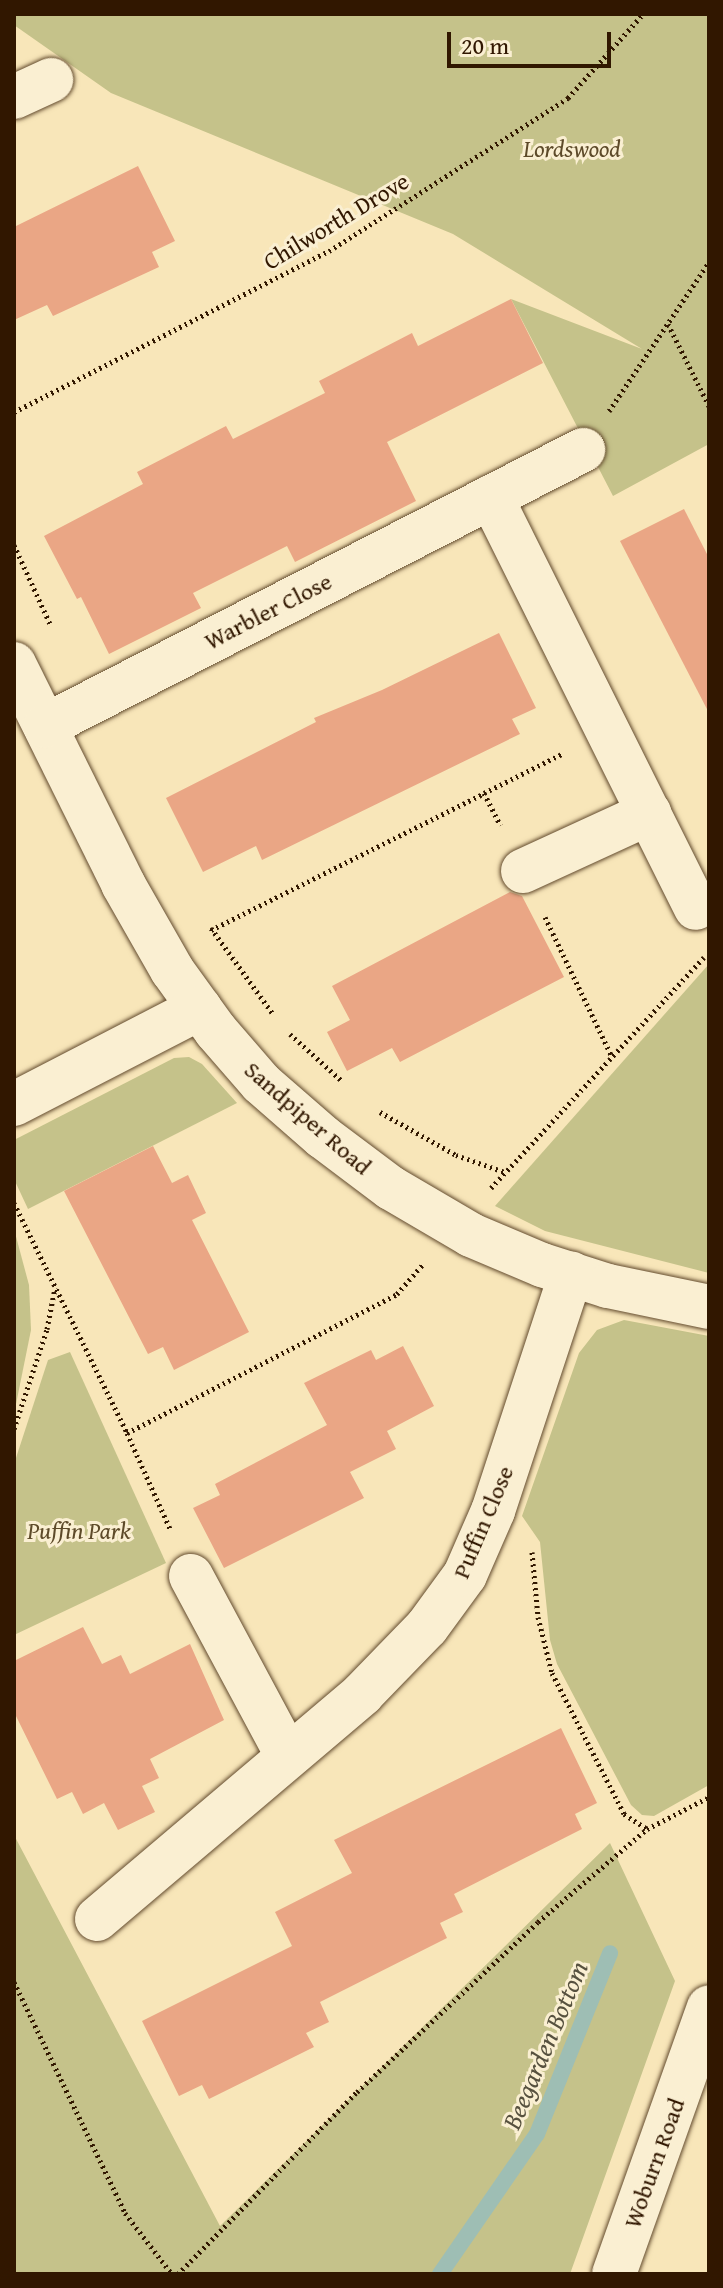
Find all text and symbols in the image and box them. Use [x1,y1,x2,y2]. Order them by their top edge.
scale bar [451,16,615,66]
text: 20 m [461,28,509,63]
park label: Lordswood [523,135,621,163]
street label: Chilworth Drove [258,166,414,276]
street label: Warbler Close [199,567,337,655]
street label: Sandpiper Road [239,1055,377,1181]
street label: Puffin Close [446,1461,520,1583]
park label: Puffin Park [27,1517,131,1545]
water label: Beegarden Bottom [496,1956,594,2134]
street label: Woburn Road [617,2094,691,2232]

